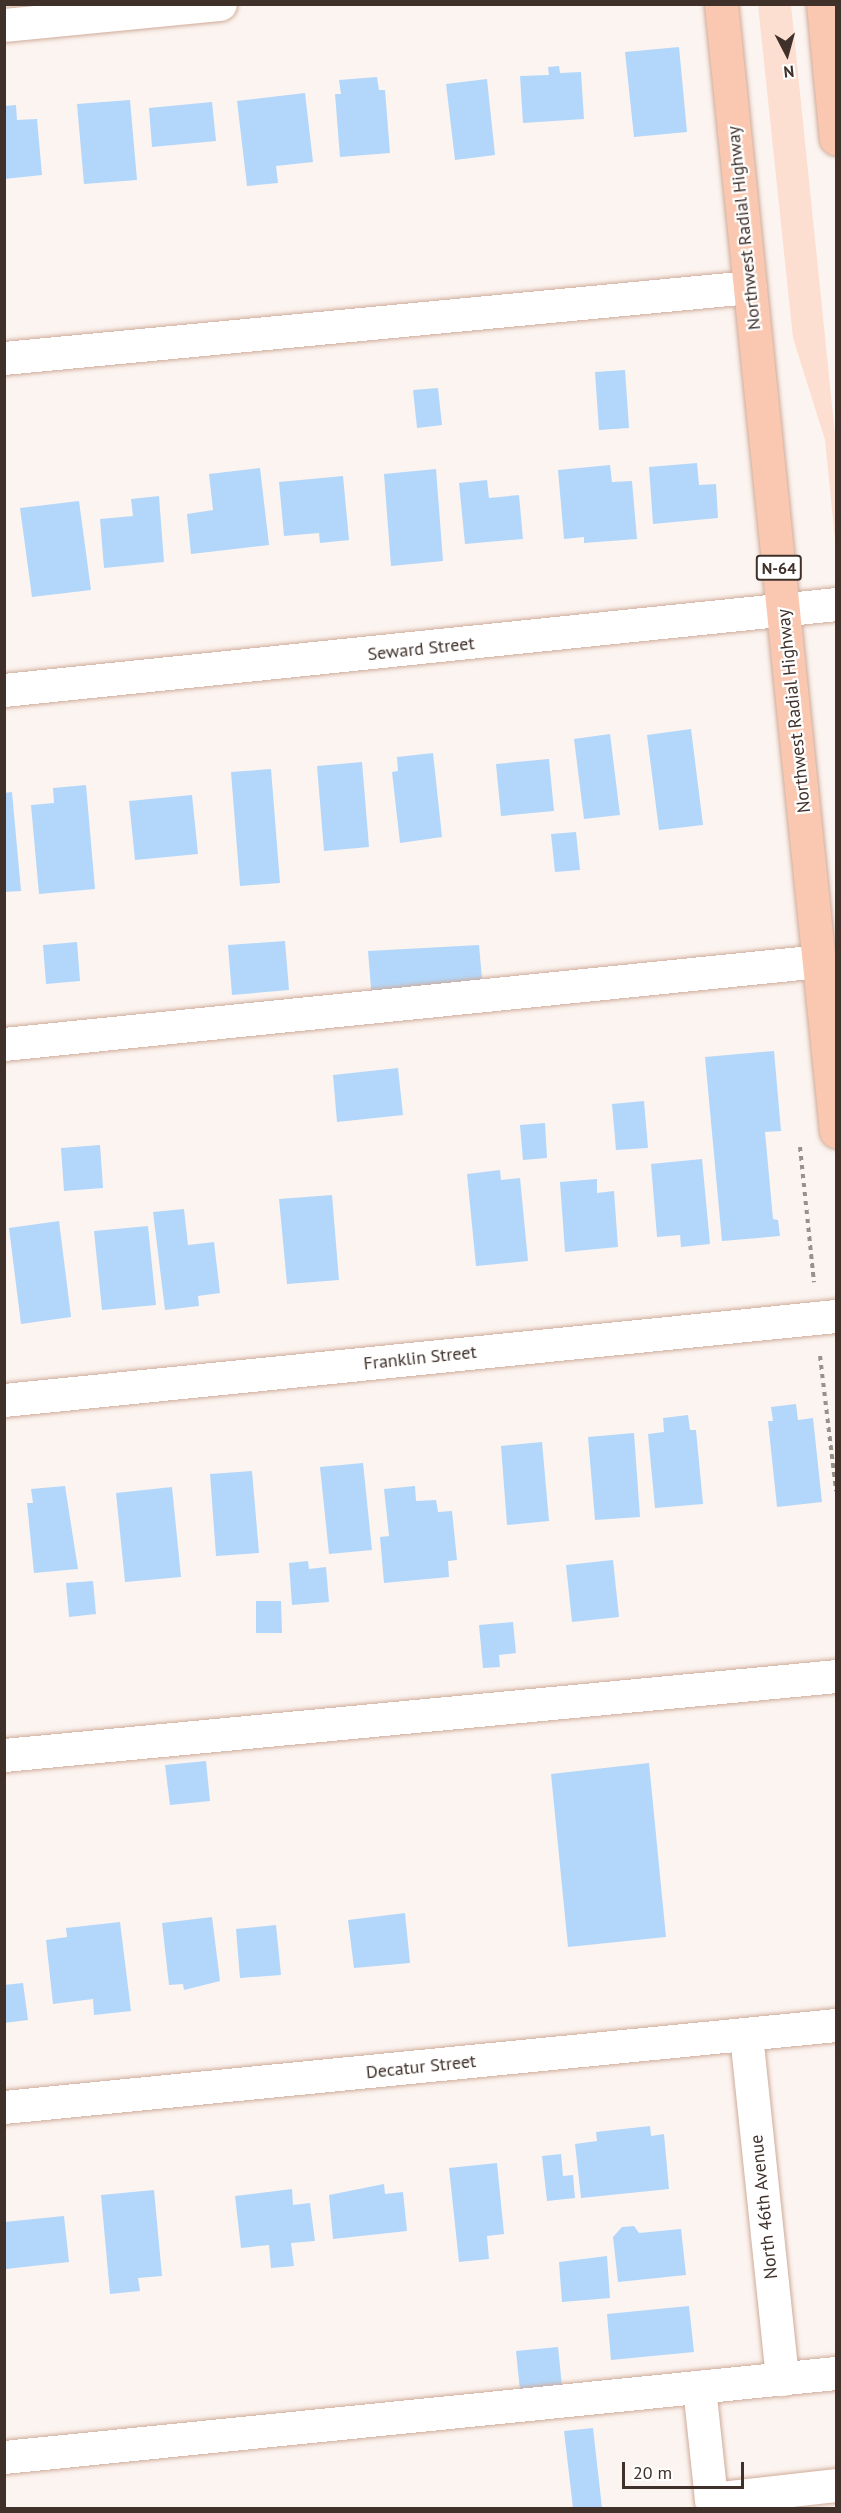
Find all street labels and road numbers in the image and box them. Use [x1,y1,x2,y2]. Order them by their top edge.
street label: Northwest Radial Highway [723,125,765,331]
road number: N-64 [755,555,803,581]
street label: Northwest Radial Highway [773,608,815,814]
street label: Seward Street [367,633,475,665]
street label: Franklin Street [362,1341,478,1375]
street label: Decatur Street [365,2050,477,2084]
street label: North 46th Avenue [746,2133,782,2281]

